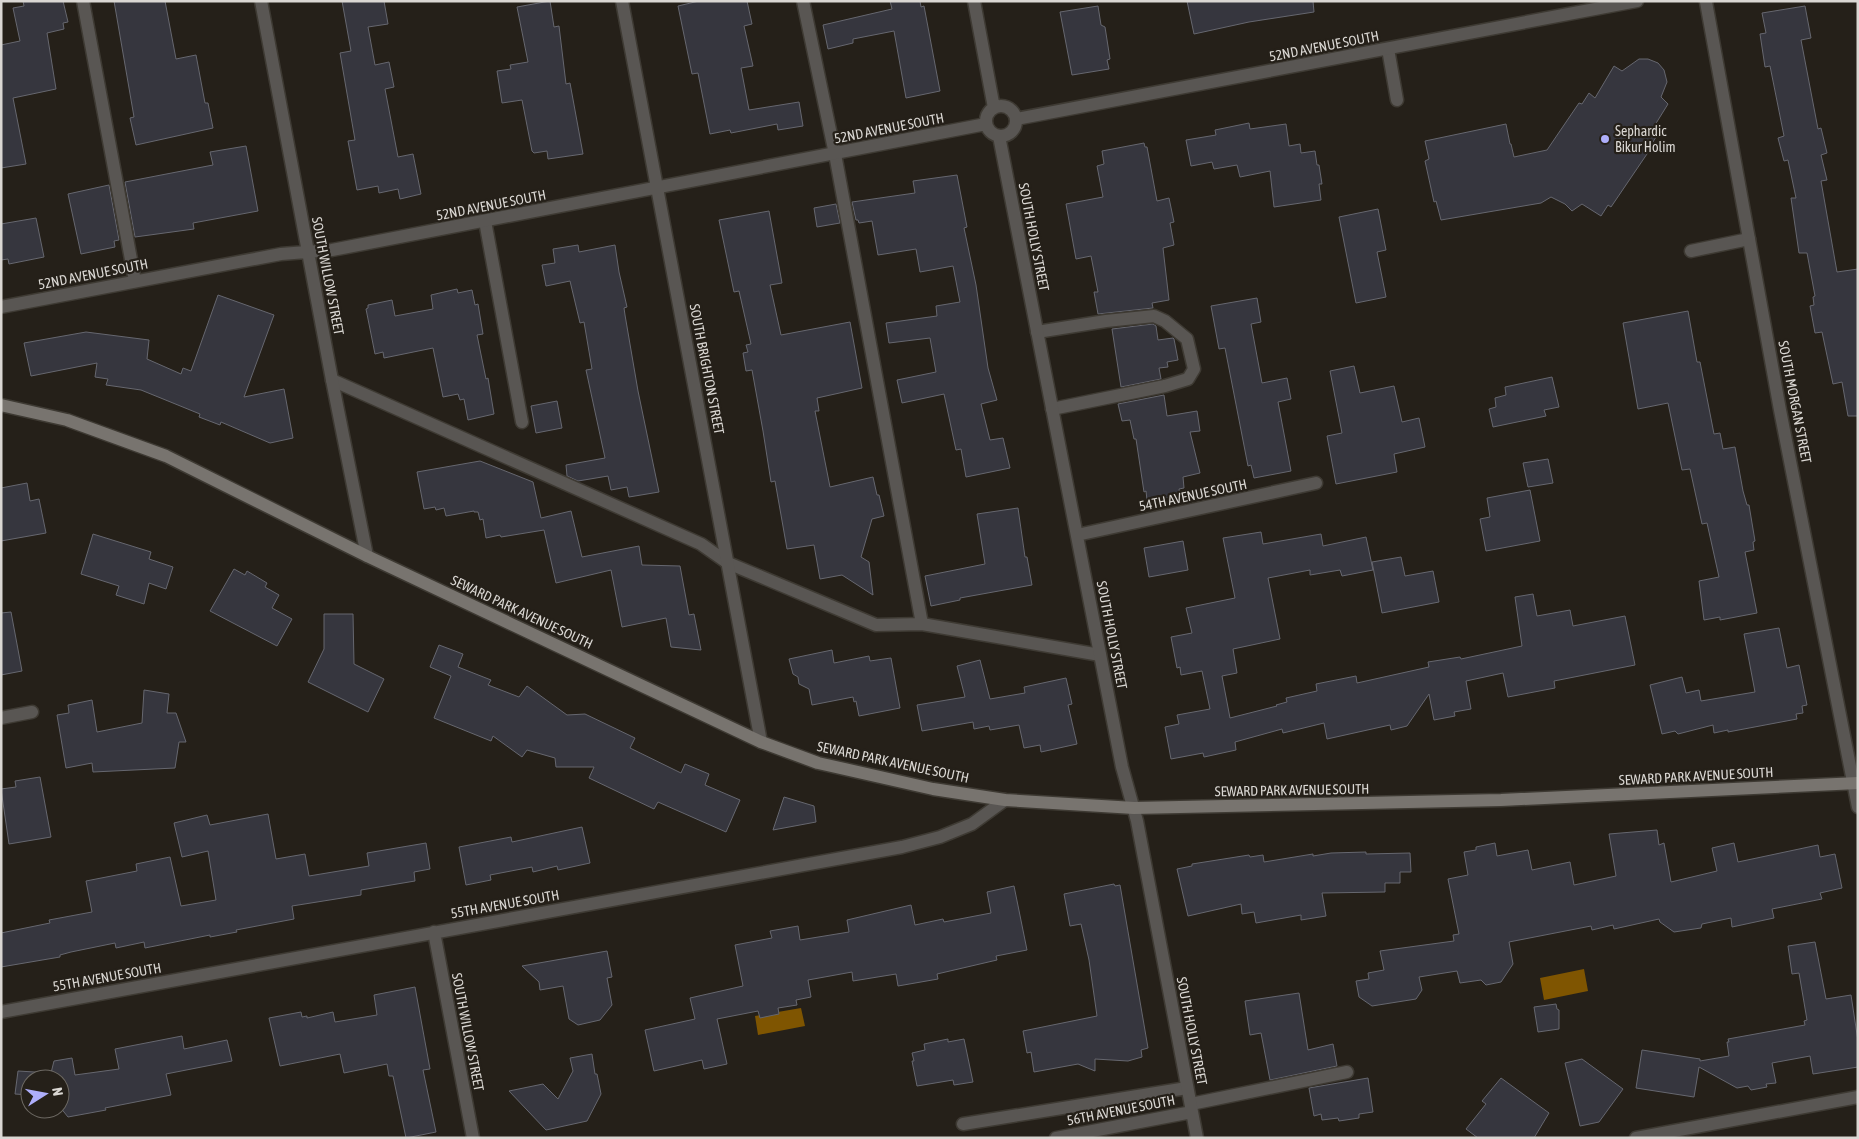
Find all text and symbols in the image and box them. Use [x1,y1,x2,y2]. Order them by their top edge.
street label: 52ND AVENUE SOUTH [1268,28,1380,64]
street label: 52ND AVENUE SOUTH [833,110,945,146]
place label: Sephardic Bikur Holim [1615,123,1676,155]
marker: Sephardic Bikur Holim [1599,133,1611,145]
street label: SOUTH HOLLY STREET [1016,182,1052,292]
street label: 52ND AVENUE SOUTH [435,187,547,223]
street label: SOUTH WILLOW STREET [309,216,347,336]
street label: 52ND AVENUE SOUTH [37,256,149,292]
street label: SOUTH BRIGHTON STREET [686,302,728,436]
street label: SOUTH MORGAN STREET [1775,339,1815,465]
street label: 54TH AVENUE SOUTH [1138,476,1248,514]
street label: SEWARD PARK AVENUE SOUTH [449,572,595,652]
street label: SOUTH HOLLY STREET [1094,580,1130,690]
street label: SEWARD PARK AVENUE SOUTH [816,738,970,786]
street label: SEWARD PARK AVENUE SOUTH [1618,764,1774,788]
street label: SEWARD PARK AVENUE SOUTH [1215,781,1369,799]
street label: 55TH AVENUE SOUTH [450,887,560,921]
street label: 55TH AVENUE SOUTH [52,960,162,994]
street label: SOUTH WILLOW STREET [449,972,487,1092]
street label: SOUTH HOLLY STREET [1174,976,1210,1086]
north arrow [20,1069,70,1119]
text: N [49,1086,66,1097]
street label: 56TH AVENUE SOUTH [1066,1092,1176,1128]

